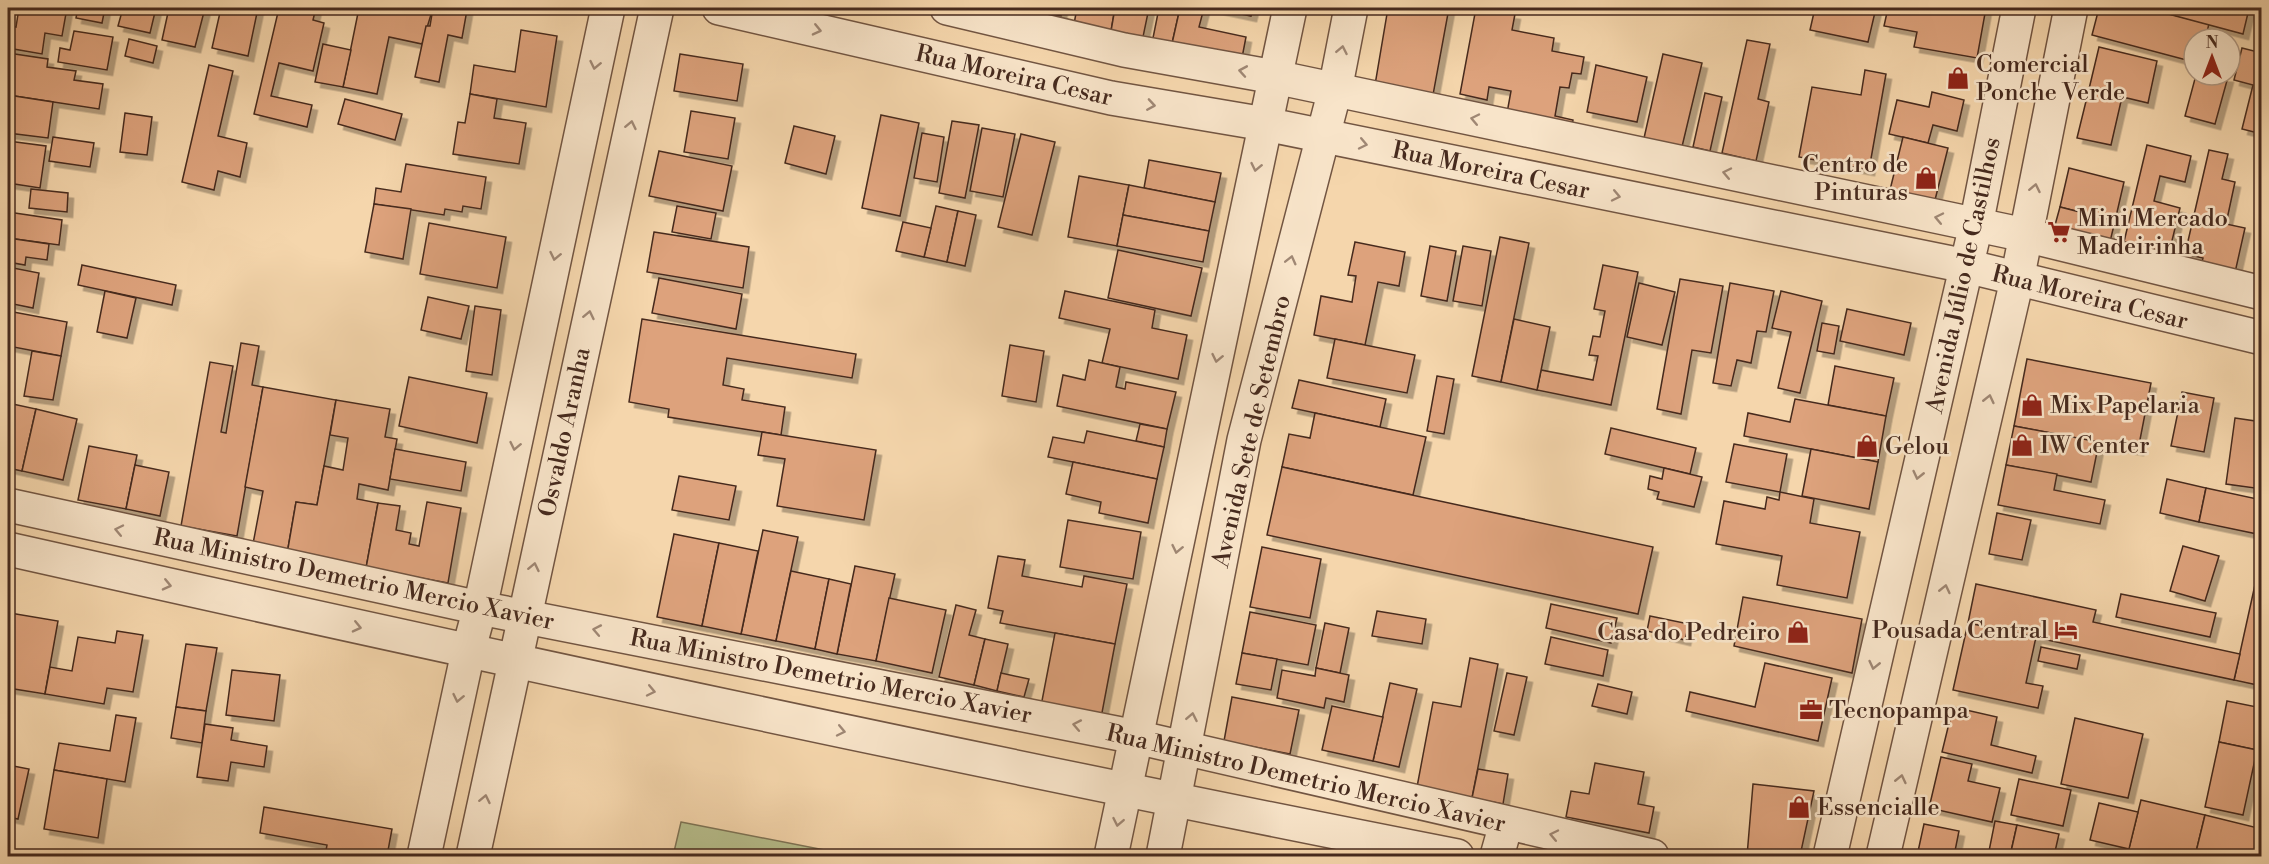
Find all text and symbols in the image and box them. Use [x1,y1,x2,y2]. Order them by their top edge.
one-way arrow [812,23,822,36]
north arrow [2182,27,2242,87]
text: N [2206,33,2219,53]
street label: Rua Moreira Cesar [912,39,1115,113]
one-way arrow [1335,45,1348,55]
place label: Comercial Ponche Verde [1976,50,2125,108]
one-way arrow [590,59,603,69]
one-way arrow [1238,65,1248,78]
shop icon: Comercial Ponche Verde [1945,65,1971,91]
one-way arrow [1145,98,1155,111]
one-way arrow [1470,114,1480,127]
one-way arrow [624,120,637,130]
street label: Rua Moreira Cesar [1389,135,1592,207]
street label: Avenida Júlio de Castilhos [1920,135,2008,417]
one-way arrow [1358,137,1368,150]
place label: Centro de Pinturas [1802,150,1908,208]
one-way arrow [1250,162,1263,172]
shop icon: Centro de Pinturas [1913,165,1939,191]
one-way arrow [1723,167,1733,180]
one-way arrow [2028,183,2041,193]
one-way arrow [1611,189,1621,202]
place label: Mini Mercado Madeirinha [2077,204,2228,262]
one-way arrow [1934,212,1944,225]
supermarket icon: Mini Mercado Madeirinha [2046,219,2072,245]
one-way arrow [549,250,562,260]
one-way arrow [1283,255,1296,265]
street label: Rua Moreira Cesar [1988,259,2191,337]
street label: Avenida Sete de Setembro [1206,292,1298,571]
one-way arrow [582,311,595,321]
street label: Osvaldo Aranha [532,344,598,520]
one-way arrow [1211,353,1224,363]
place label: Mix Papelaria [2050,391,2201,421]
shop icon: Mix Papelaria [2019,392,2045,418]
one-way arrow [1982,394,1995,404]
place label: IW Center [2040,431,2150,461]
place label: Gelou [1885,432,1949,462]
shop icon: IW Center [2009,432,2035,458]
shop icon: Gelou [1854,433,1880,459]
one-way arrow [509,441,522,451]
one-way arrow [1912,470,1925,480]
street label: Rua Ministro Demetrio Mercio Xavier [151,523,557,637]
one-way arrow [114,524,124,537]
one-way arrow [1171,544,1184,554]
one-way arrow [527,563,540,573]
one-way arrow [162,578,172,591]
one-way arrow [1938,584,1951,594]
place label: Pousada Central [1872,616,2048,646]
hotel icon: Pousada Central [2053,617,2079,643]
place label: Casa do Pedreiro [1597,618,1780,648]
shop icon: Casa do Pedreiro [1785,619,1811,645]
one-way arrow [352,620,362,633]
street label: Rua Ministro Demetrio Mercio Xavier [627,623,1034,731]
one-way arrow [593,624,603,637]
one-way arrow [1869,660,1882,670]
one-way arrow [645,684,655,697]
one-way arrow [453,693,466,703]
place label: Tecnopampa [1829,696,1970,726]
office icon: Tecnopampa [1798,697,1824,723]
one-way arrow [1185,712,1198,722]
street label: Rua Ministro Demetrio Mercio Xavier [1103,718,1508,840]
one-way arrow [1073,719,1083,732]
one-way arrow [836,724,846,737]
one-way arrow [1894,774,1907,784]
place label: Essencialle [1817,793,1940,823]
one-way arrow [478,794,491,804]
shop icon: Essencialle [1786,794,1812,820]
one-way arrow [1112,817,1125,827]
one-way arrow [1549,829,1559,842]

